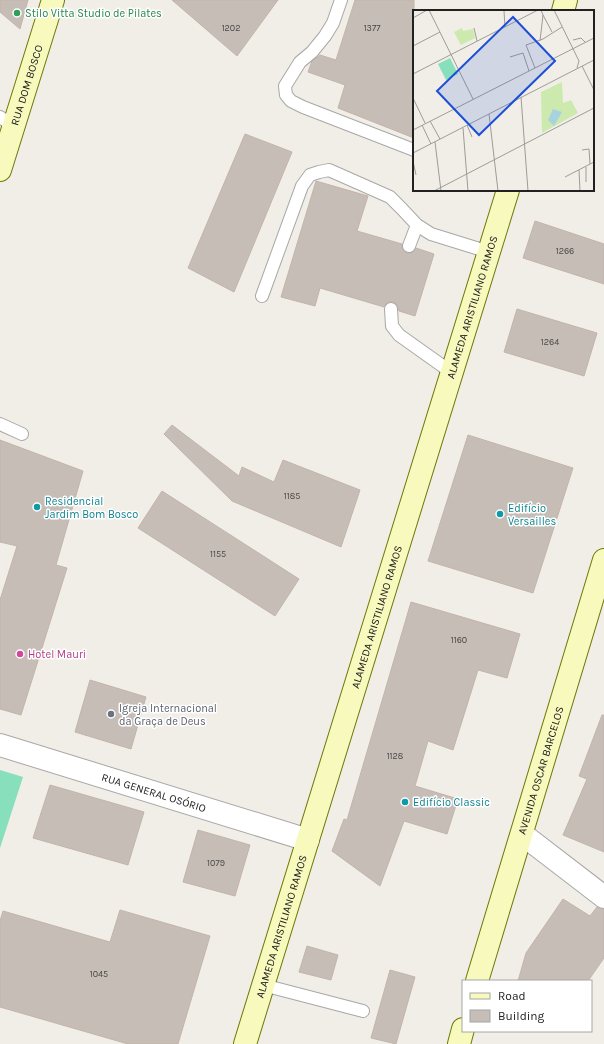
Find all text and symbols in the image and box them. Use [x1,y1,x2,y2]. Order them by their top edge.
place label: Stilo Vitta Studio de Pilates [25,7,162,20]
marker: Stilo Vitta Studio de Pilates [12,8,22,18]
inset map [413,10,594,191]
house number: 1202 [222,23,240,33]
house number: 1377 [364,23,381,33]
street label: RUA DOM BOSCO [8,43,46,127]
street label: ALAMEDA ARISTILIANO RAMOS [444,234,501,380]
house number: 1266 [556,246,574,256]
house number: 1264 [541,337,559,347]
house number: 1185 [284,491,300,501]
place label: Residencial Jardim Bom Bosco [45,495,138,521]
marker: Residencial Jardim Bom Bosco [32,502,42,512]
place label: Edifício Versailles [508,502,556,528]
marker: Edifício Versailles [495,509,505,519]
street label: ALAMEDA ARISTILIANO RAMOS [349,544,405,690]
house number: 1155 [210,549,226,559]
house number: 1160 [451,635,467,645]
place label: Hotel Mauri [28,648,86,661]
marker: Hotel Mauri [15,649,25,659]
place label: Igreja Internacional da Graça de Deus [119,702,217,728]
street label: AVENIDA OSCAR BARCELOS [516,705,566,836]
marker: Igreja Internacional da Graça de Deus [106,709,116,719]
house number: 1128 [387,751,404,761]
street label: RUA GENERAL OSÓRIO [100,771,207,815]
place label: Edifício Classic [413,796,490,809]
marker: Edifício Classic [400,797,410,807]
street label: ALAMEDA ARISTILIANO RAMOS [254,853,310,1000]
house number: 1079 [207,858,225,868]
house number: 1045 [90,969,108,979]
legend [462,980,592,1032]
text: Road [498,989,526,1003]
text: Building [498,1009,545,1023]

